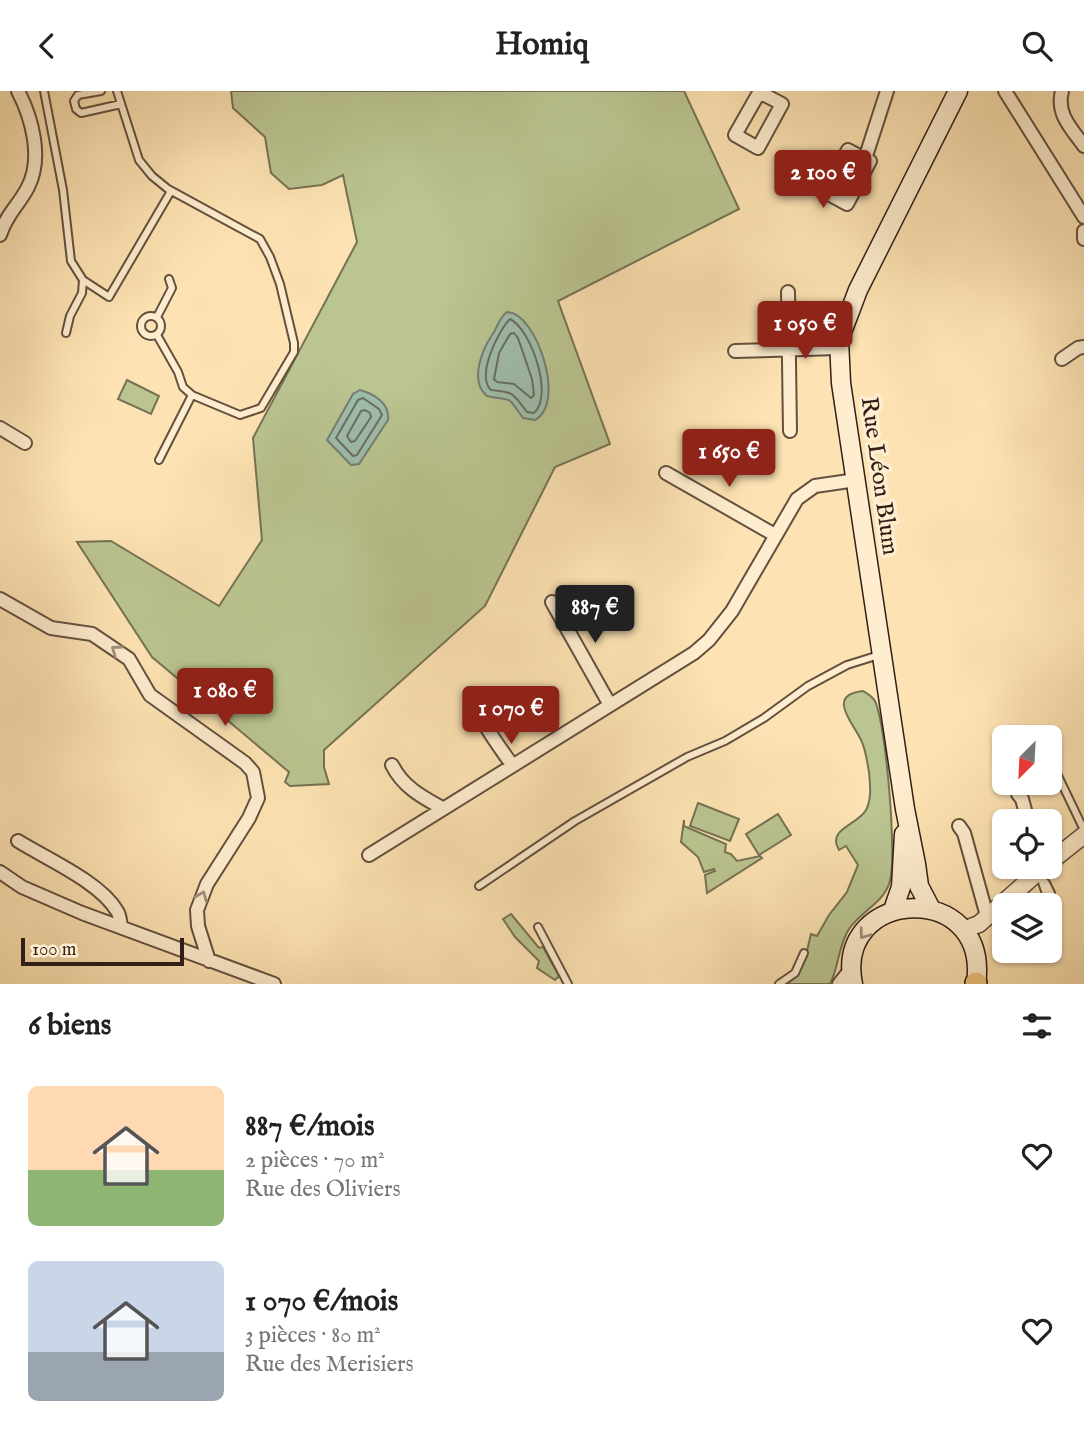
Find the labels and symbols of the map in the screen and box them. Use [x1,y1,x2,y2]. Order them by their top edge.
pin: 2 100 € [758,151,888,210]
pin: 1 050 € [740,301,870,361]
street label: Rue Léon Blum [853,395,905,557]
pin: 1 650 € [664,429,794,489]
pin: 887 € [546,585,644,645]
one-way arrow [110,645,123,658]
pin: 1 080 € [160,669,290,728]
pin: 1 070 € [446,687,576,746]
north arrow [992,725,1062,795]
one-way arrow [194,890,208,902]
one-way arrow [860,926,872,939]
scale bar [21,935,184,967]

